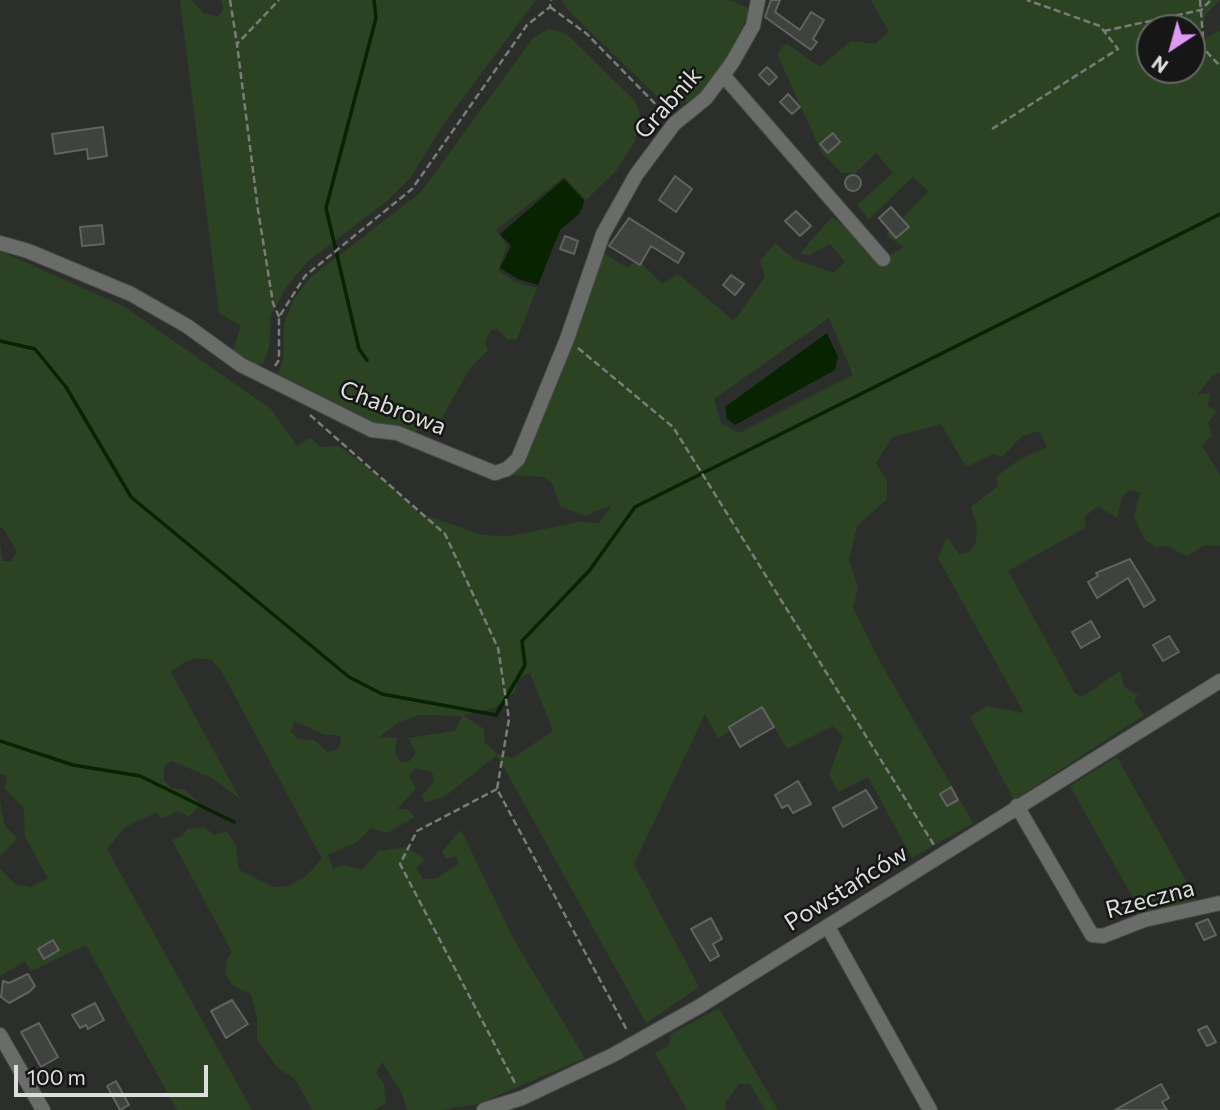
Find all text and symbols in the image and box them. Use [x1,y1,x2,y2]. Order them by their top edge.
north arrow [1136,14,1206,84]
text: N [1147,51,1172,78]
street label: Grabnik [628,61,708,145]
street label: Chabrowa [336,375,450,441]
street label: Powstańców [779,839,913,937]
street label: Rzeczna [1102,873,1198,925]
scale bar [18,1050,212,1094]
text: 100 m [27,1064,86,1089]

